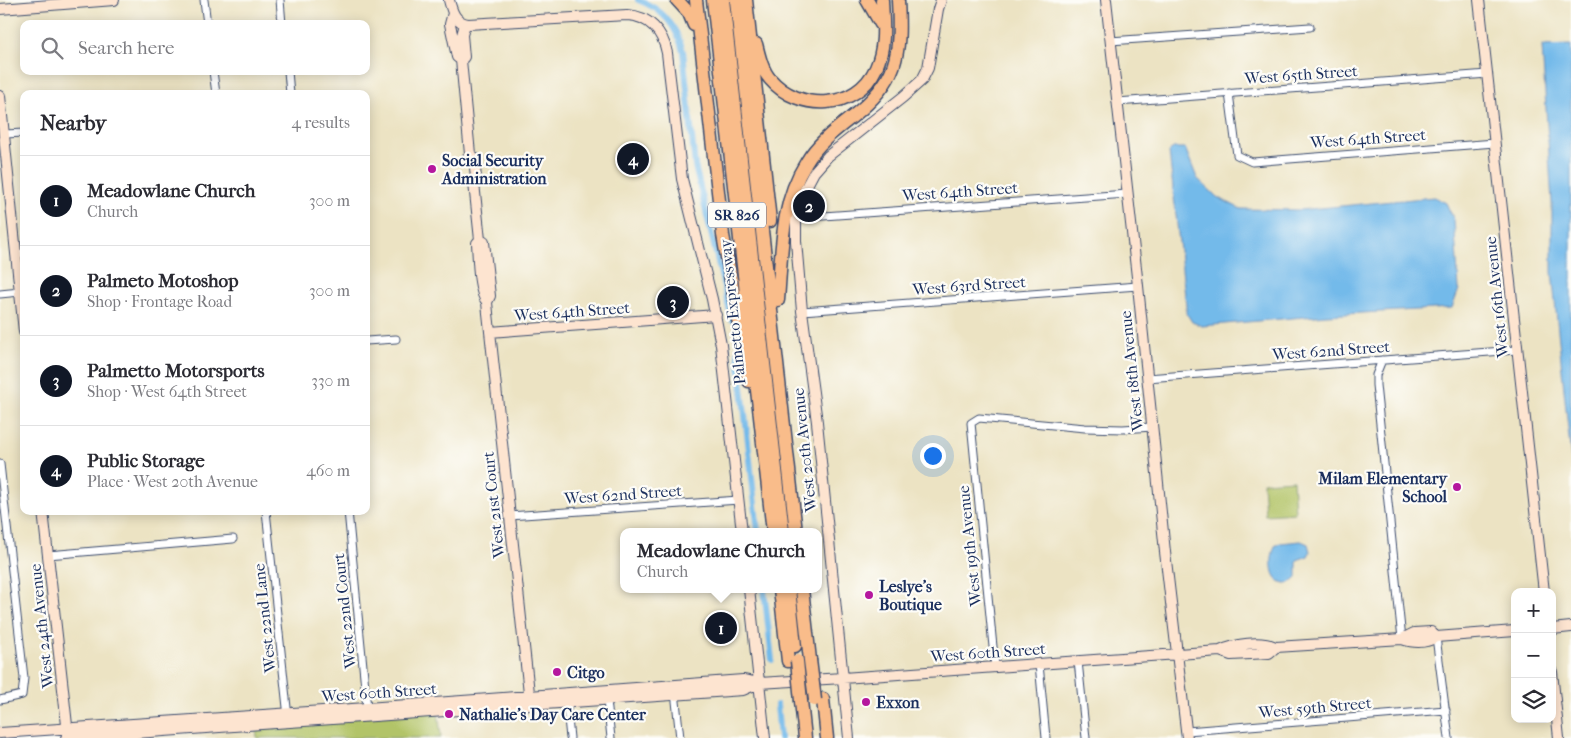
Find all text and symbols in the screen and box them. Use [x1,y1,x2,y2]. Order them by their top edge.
search box [20,20,370,75]
icon: search [38,34,66,62]
text: Search here [78,37,174,59]
street label: West 65th Street [1243,61,1359,88]
text: Nearby [40,111,106,135]
text: 4 results [292,113,350,132]
street label: West 64th Street [1309,125,1427,152]
pin: 4 [617,140,649,178]
place label: Social Security Administration [441,151,547,188]
marker: Social Security Administration [426,163,438,175]
street label: West 64th Street [901,178,1019,205]
text: Meadowlane Church [87,180,255,202]
pin: 2 [793,187,825,225]
text: 1 [53,191,59,210]
text: 300 m [309,191,350,210]
text: Church [87,202,138,221]
road number: SR 826 [708,202,766,228]
street label: West 16th Avenue [1481,235,1512,359]
street label: Palmetto Expressway [715,238,750,386]
text: Palmeto Motoshop [87,270,239,292]
street label: West 63rd Street [911,272,1027,299]
text: 2 [52,281,60,300]
text: 300 m [309,281,350,300]
pin: 3 [657,283,689,321]
text: Shop · Frontage Road [87,292,232,311]
street label: West 64th Street [513,298,631,325]
street label: West 18th Avenue [1116,310,1147,433]
street label: West 62nd Street [1270,337,1391,364]
text: Palmetto Motorsports [87,360,265,382]
text: 3 [53,371,59,390]
text: 330 m [311,371,350,390]
text: Shop · West 64th Street [87,382,247,401]
street label: West 20th Avenue [789,387,821,514]
your location [920,443,946,469]
text: Public Storage [87,450,205,472]
street label: West 21st Court [478,450,509,560]
text: 4 [51,461,61,480]
text: 460 m [306,461,350,480]
place label: Milam Elementary School [1317,469,1448,506]
text: Place · West 20th Avenue [87,472,258,491]
street label: West 62nd Street [562,481,683,508]
marker: Milam Elementary School [1451,481,1463,493]
street label: West 19th Avenue [954,484,985,608]
popup [620,528,822,593]
text: Meadowlane Church [637,540,805,562]
street label: West 22nd Court [329,552,360,671]
street label: West 22nd Lane [249,562,280,674]
text: Church [637,562,688,581]
street label: West 24th Avenue [26,563,58,690]
place label: Leslye's Boutique [879,577,942,615]
map controls [1511,588,1556,723]
button: + [1511,588,1556,633]
marker: Leslye's Boutique [863,589,875,601]
pin: 1 [705,609,737,647]
button: − [1511,633,1556,678]
street label: West 60th Street [929,639,1047,666]
place label: Citgo [567,663,605,683]
marker: Citgo [551,666,563,678]
button: layers [1511,678,1556,723]
street label: West 60th Street [320,679,438,706]
place label: Exxon [876,693,920,712]
street label: West 59th Street [1257,693,1373,722]
marker: Exxon [860,696,872,708]
place label: Nathalie's Day Care Center [459,705,647,725]
marker: Nathalie's Day Care Center [443,708,455,720]

